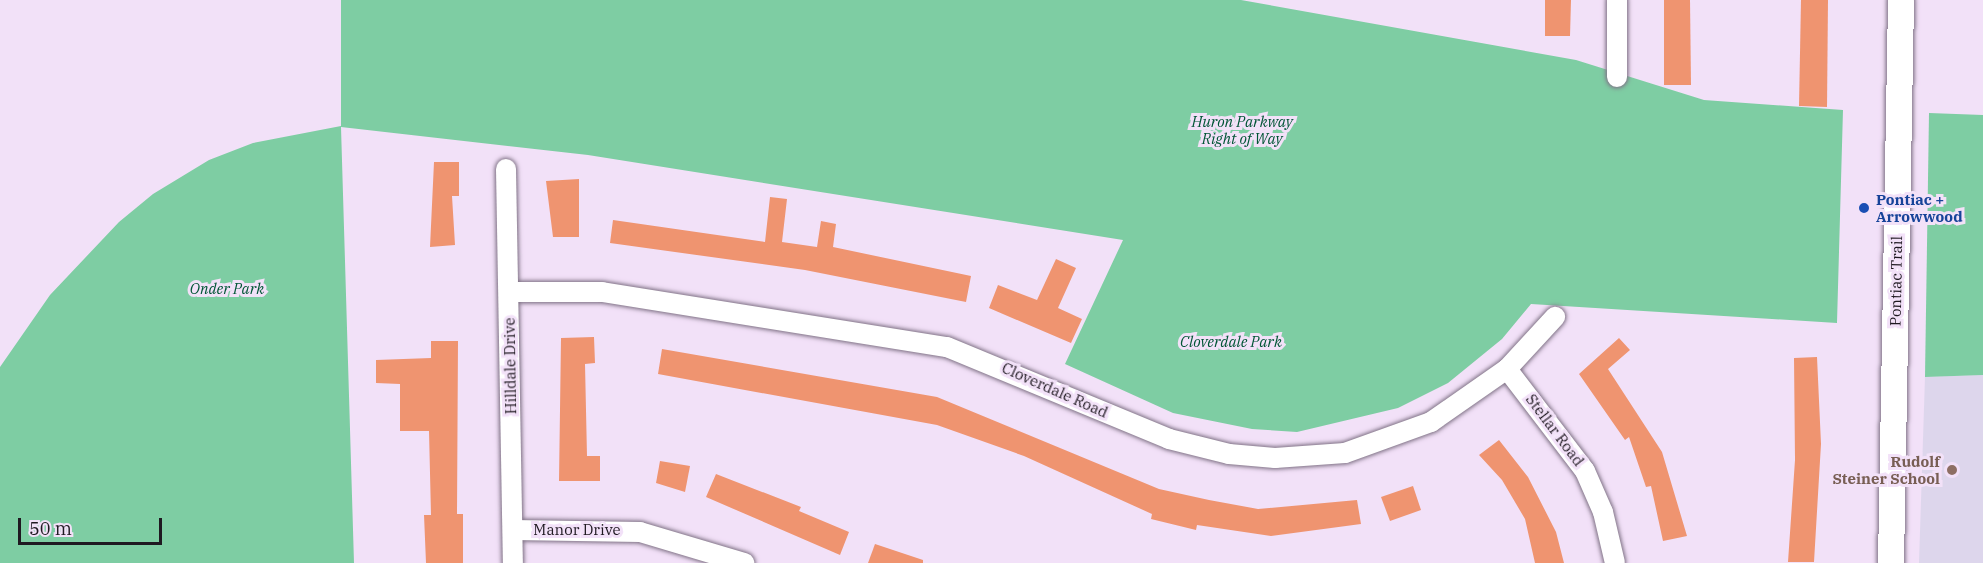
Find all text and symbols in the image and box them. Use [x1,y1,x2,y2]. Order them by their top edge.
park label: Huron Parkway Right of Way [1191,112,1293,147]
place label: Pontiac + Arrowwood [1876,190,1963,225]
marker: Pontiac + Arrowwood [1857,201,1871,215]
street label: Pontiac Trail [1886,236,1906,326]
park label: Onder Park [190,280,264,298]
street label: Hilldale Drive [500,317,520,415]
park label: Cloverdale Park [1180,333,1282,351]
street label: Cloverdale Road [999,359,1111,421]
street label: Stellar Road [1522,391,1588,469]
place label: Rudolf Steiner School [1832,452,1940,487]
marker: Rudolf Steiner School [1945,463,1959,477]
scale bar [21,506,165,544]
text: 50 m [29,517,72,540]
street label: Manor Drive [533,521,621,539]

